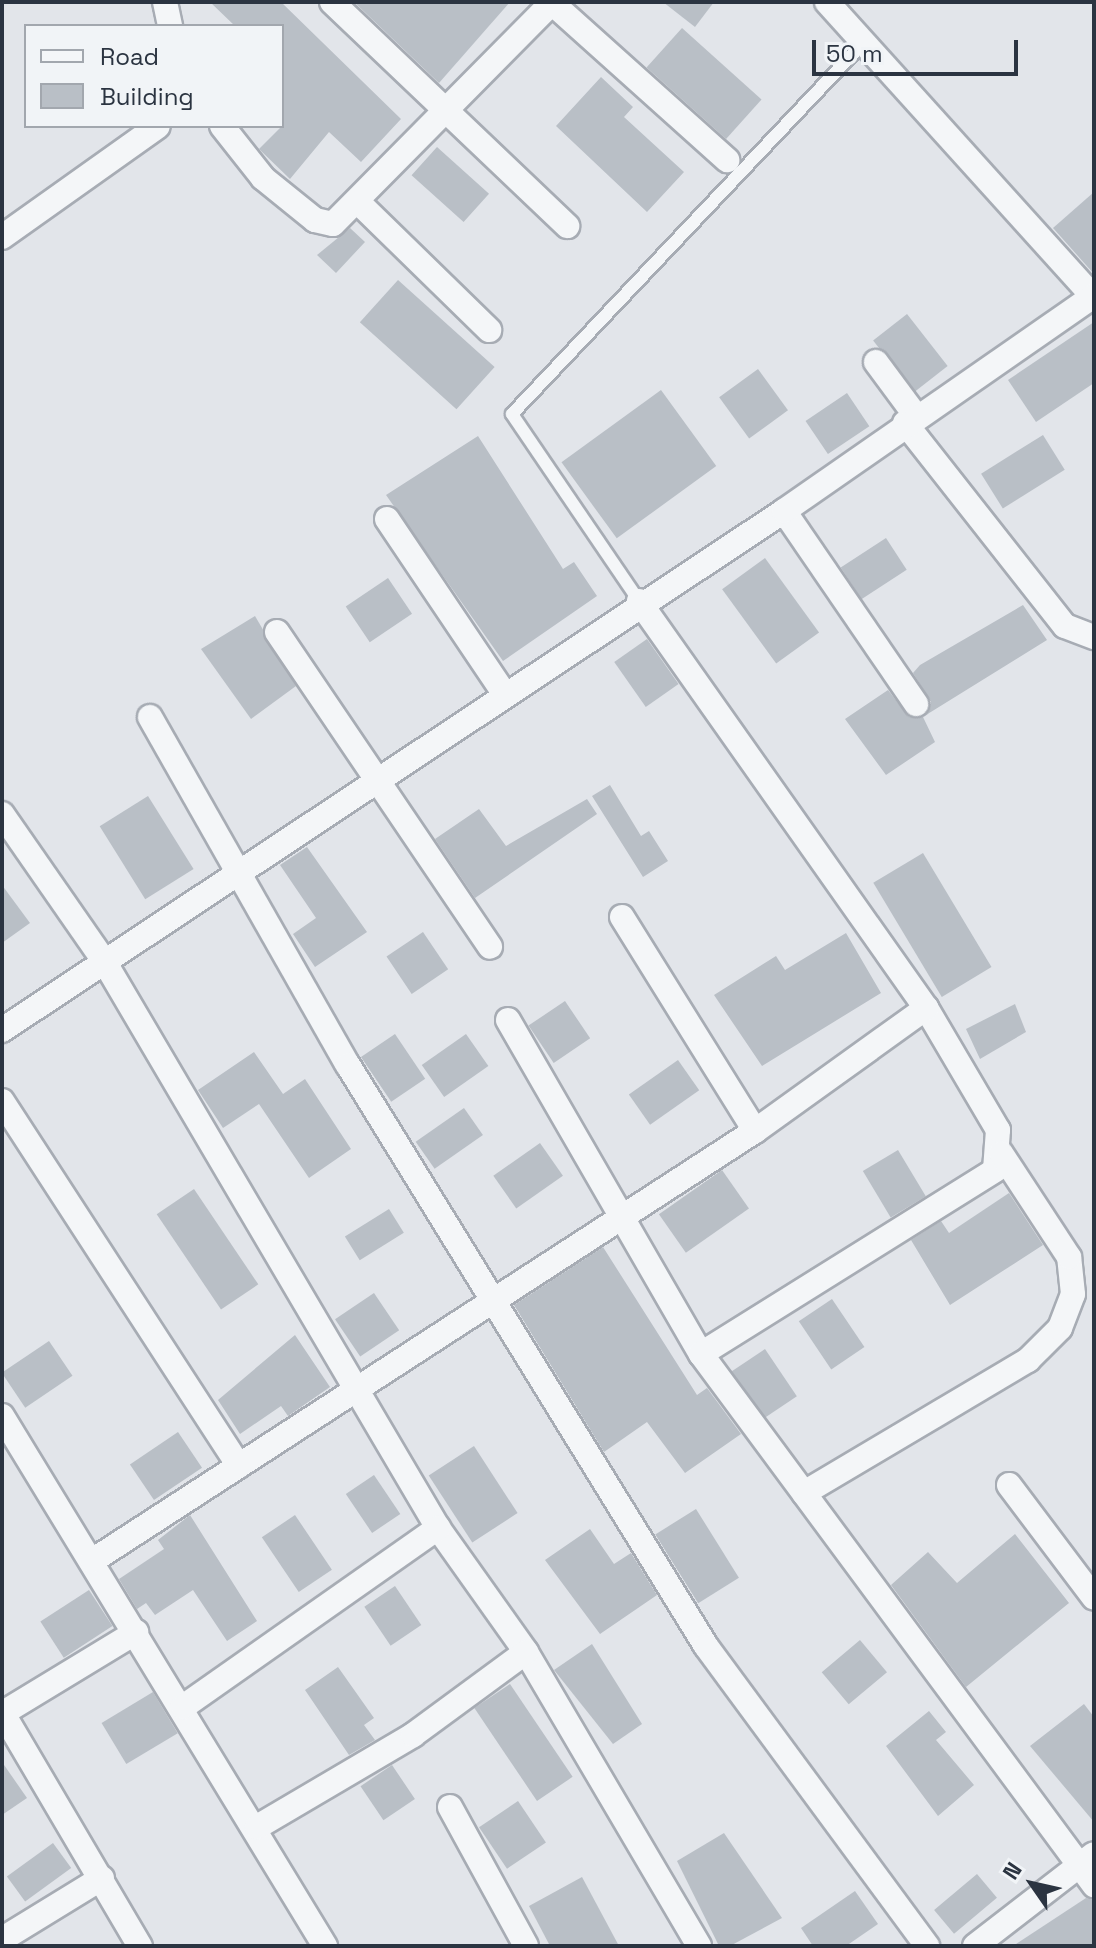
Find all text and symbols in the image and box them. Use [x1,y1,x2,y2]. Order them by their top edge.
legend [24,24,284,128]
scale bar [816,24,1022,74]
text: 50 m [826,38,883,69]
text: Road [100,41,159,72]
text: Building [100,81,194,112]
north arrow [992,1844,1072,1924]
text: N [996,1857,1028,1885]

